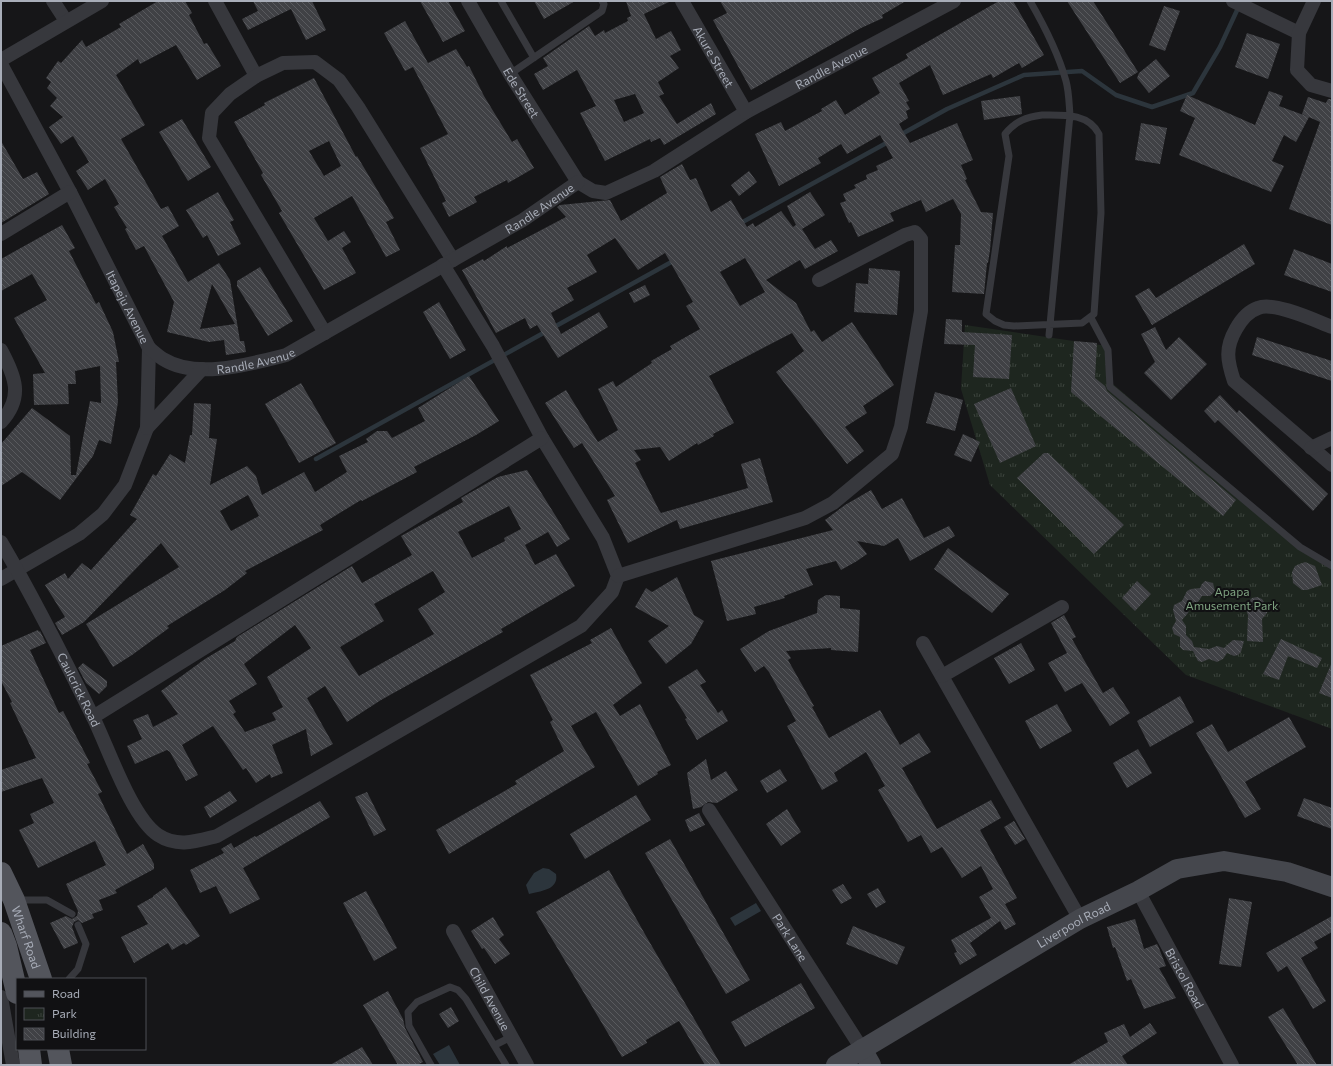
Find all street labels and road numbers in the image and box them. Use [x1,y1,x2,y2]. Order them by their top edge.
street label: Akure Street [691,23,737,90]
street label: Randle Avenue [793,42,870,92]
street label: Ede Street [501,65,543,120]
street label: Randle Avenue [502,180,576,236]
street label: Itapeju Avenue [104,268,152,346]
street label: Randle Avenue [216,345,297,376]
street label: Caulcrick Road [55,650,104,729]
street label: Liverpool Road [1034,898,1112,950]
street label: Wharf Road [9,904,44,970]
street label: Park Lane [770,911,811,964]
street label: Bristol Road [1163,946,1207,1011]
street label: Child Avenue [467,964,513,1033]

